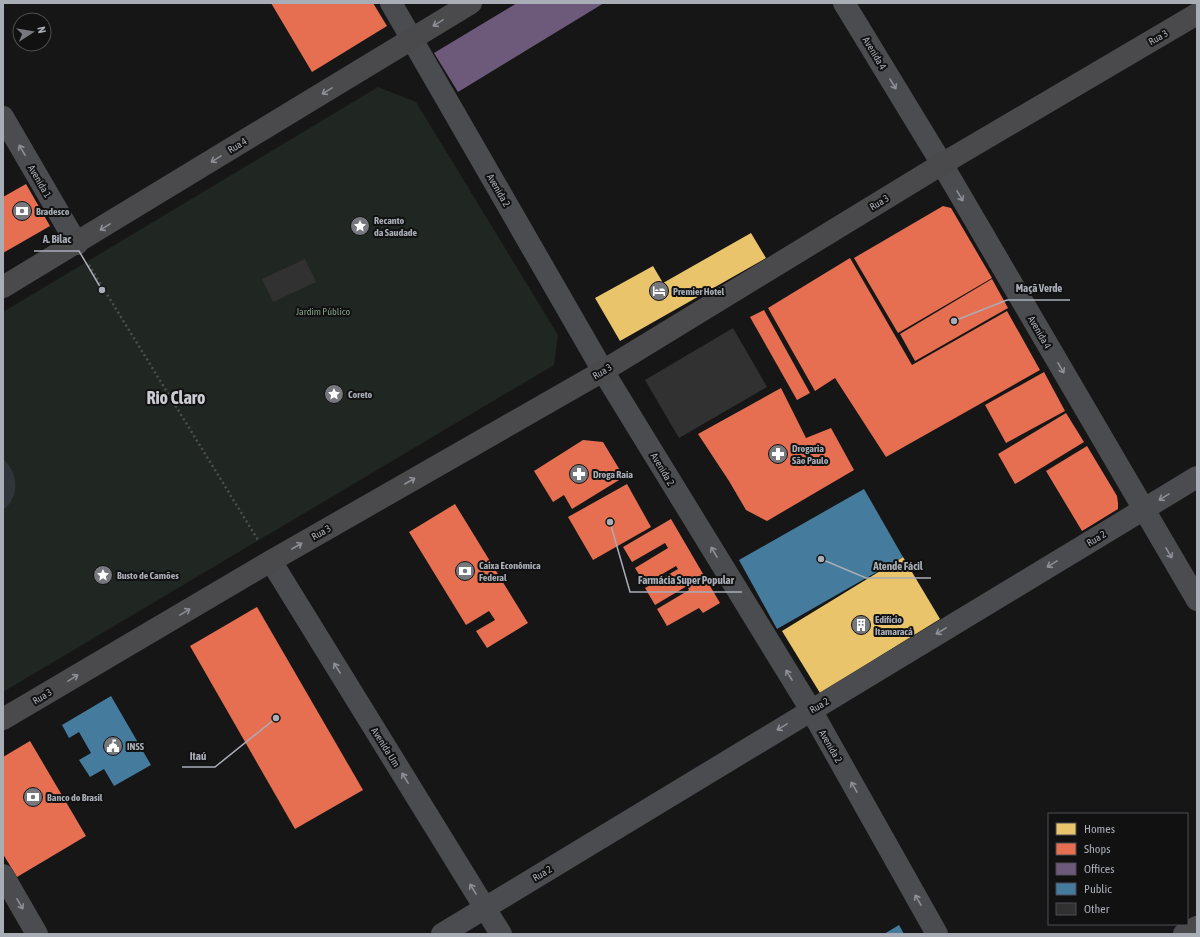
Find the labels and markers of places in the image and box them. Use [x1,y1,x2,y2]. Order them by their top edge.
bank icon: Bradesco [11,200,33,222]
place label: Bradesco [36,206,70,217]
place icon: Recanto da Saudade [349,215,371,237]
place label: Recanto da Saudade [374,215,418,238]
callout: A. Bilac [34,228,79,251]
callout: Maçã Verde [1007,277,1070,300]
hotel icon: Premier Hotel [648,280,670,302]
place label: Premier Hotel [673,286,725,297]
place icon: Coreto [323,383,345,405]
place label: Coreto [348,389,372,400]
pharmacy icon: Drogaria São Paulo [767,443,789,465]
place label: Drogaria São Paulo [792,443,829,466]
pharmacy icon: Droga Raia [568,463,590,485]
place label: Droga Raia [593,469,633,480]
callout: Atende Fácil [866,555,931,578]
bank icon: Caixa Econômica Federal [454,560,476,582]
place label: Caixa Econômica Federal [479,560,541,583]
place icon: Busto de Camões [92,564,114,586]
callout: Farmácia Super Popular [630,569,742,592]
place label: Busto de Camões [117,570,179,581]
building icon: Edifício Itamaracá [850,614,872,636]
place label: Edifício Itamaracá [875,614,913,637]
public building icon: INSS [102,735,124,757]
place label: INSS [127,741,145,752]
callout: Itaú [182,744,215,767]
bank icon: Banco do Brasil [22,786,44,808]
place label: Banco do Brasil [47,792,103,803]

